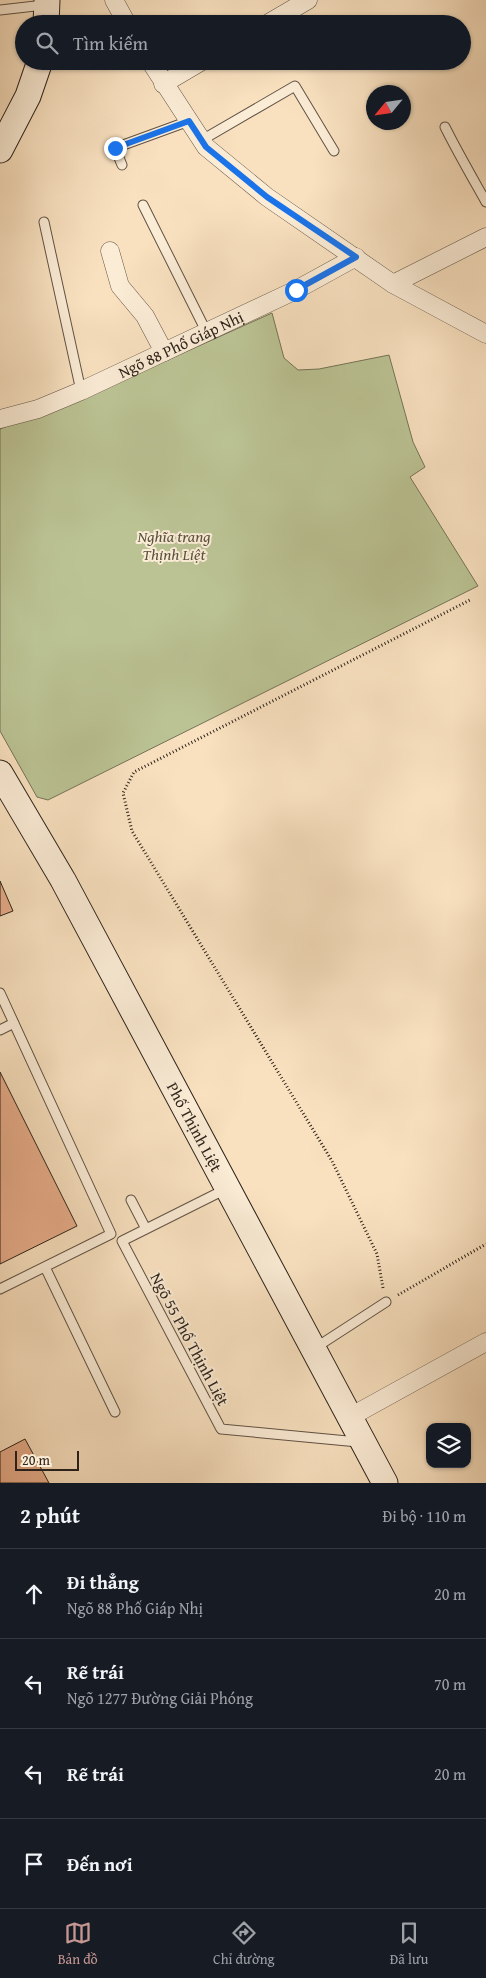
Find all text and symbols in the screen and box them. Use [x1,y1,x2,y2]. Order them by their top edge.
search box [15,15,471,70]
icon: search [33,29,61,57]
text: Tìm kiếm [73,29,148,57]
north arrow [366,85,411,130]
route end [104,137,127,160]
route start [285,279,308,302]
street label: Ngõ 88 Phố Giáp Nhị [114,304,248,384]
park label: Nghĩa trang Thịnh Liệt [136,524,211,566]
street label: Phố Thịnh Liệt [161,1078,229,1176]
street label: Ngõ 55 Phố Thịnh Liệt [145,1268,235,1410]
map controls [426,1423,471,1468]
button: layers [426,1423,471,1468]
scale bar [15,1448,79,1471]
text: 20 m [22,1450,50,1470]
text: 2 phút [20,1500,80,1531]
text: Đi bộ · 110 m [382,1504,466,1528]
text: Đi thẳng [67,1568,139,1596]
icon: ahead [20,1580,48,1608]
text: 20 m [434,1582,466,1606]
text: Ngõ 88 Phố Giáp Nhị [67,1596,203,1620]
text: Rẽ trái [67,1658,124,1686]
icon: left [20,1670,48,1698]
text: 70 m [434,1672,466,1696]
text: Ngõ 1277 Đường Giải Phóng [67,1686,253,1710]
icon: left [20,1760,48,1788]
text: Rẽ trái [67,1760,124,1788]
text: 20 m [434,1762,466,1786]
icon: arrive [20,1850,48,1878]
text: Đến nơi [67,1850,133,1878]
tab: Bản đồ [58,1919,98,1969]
tab: Chỉ đường [213,1919,274,1969]
tab: Đã lưu [390,1919,428,1969]

